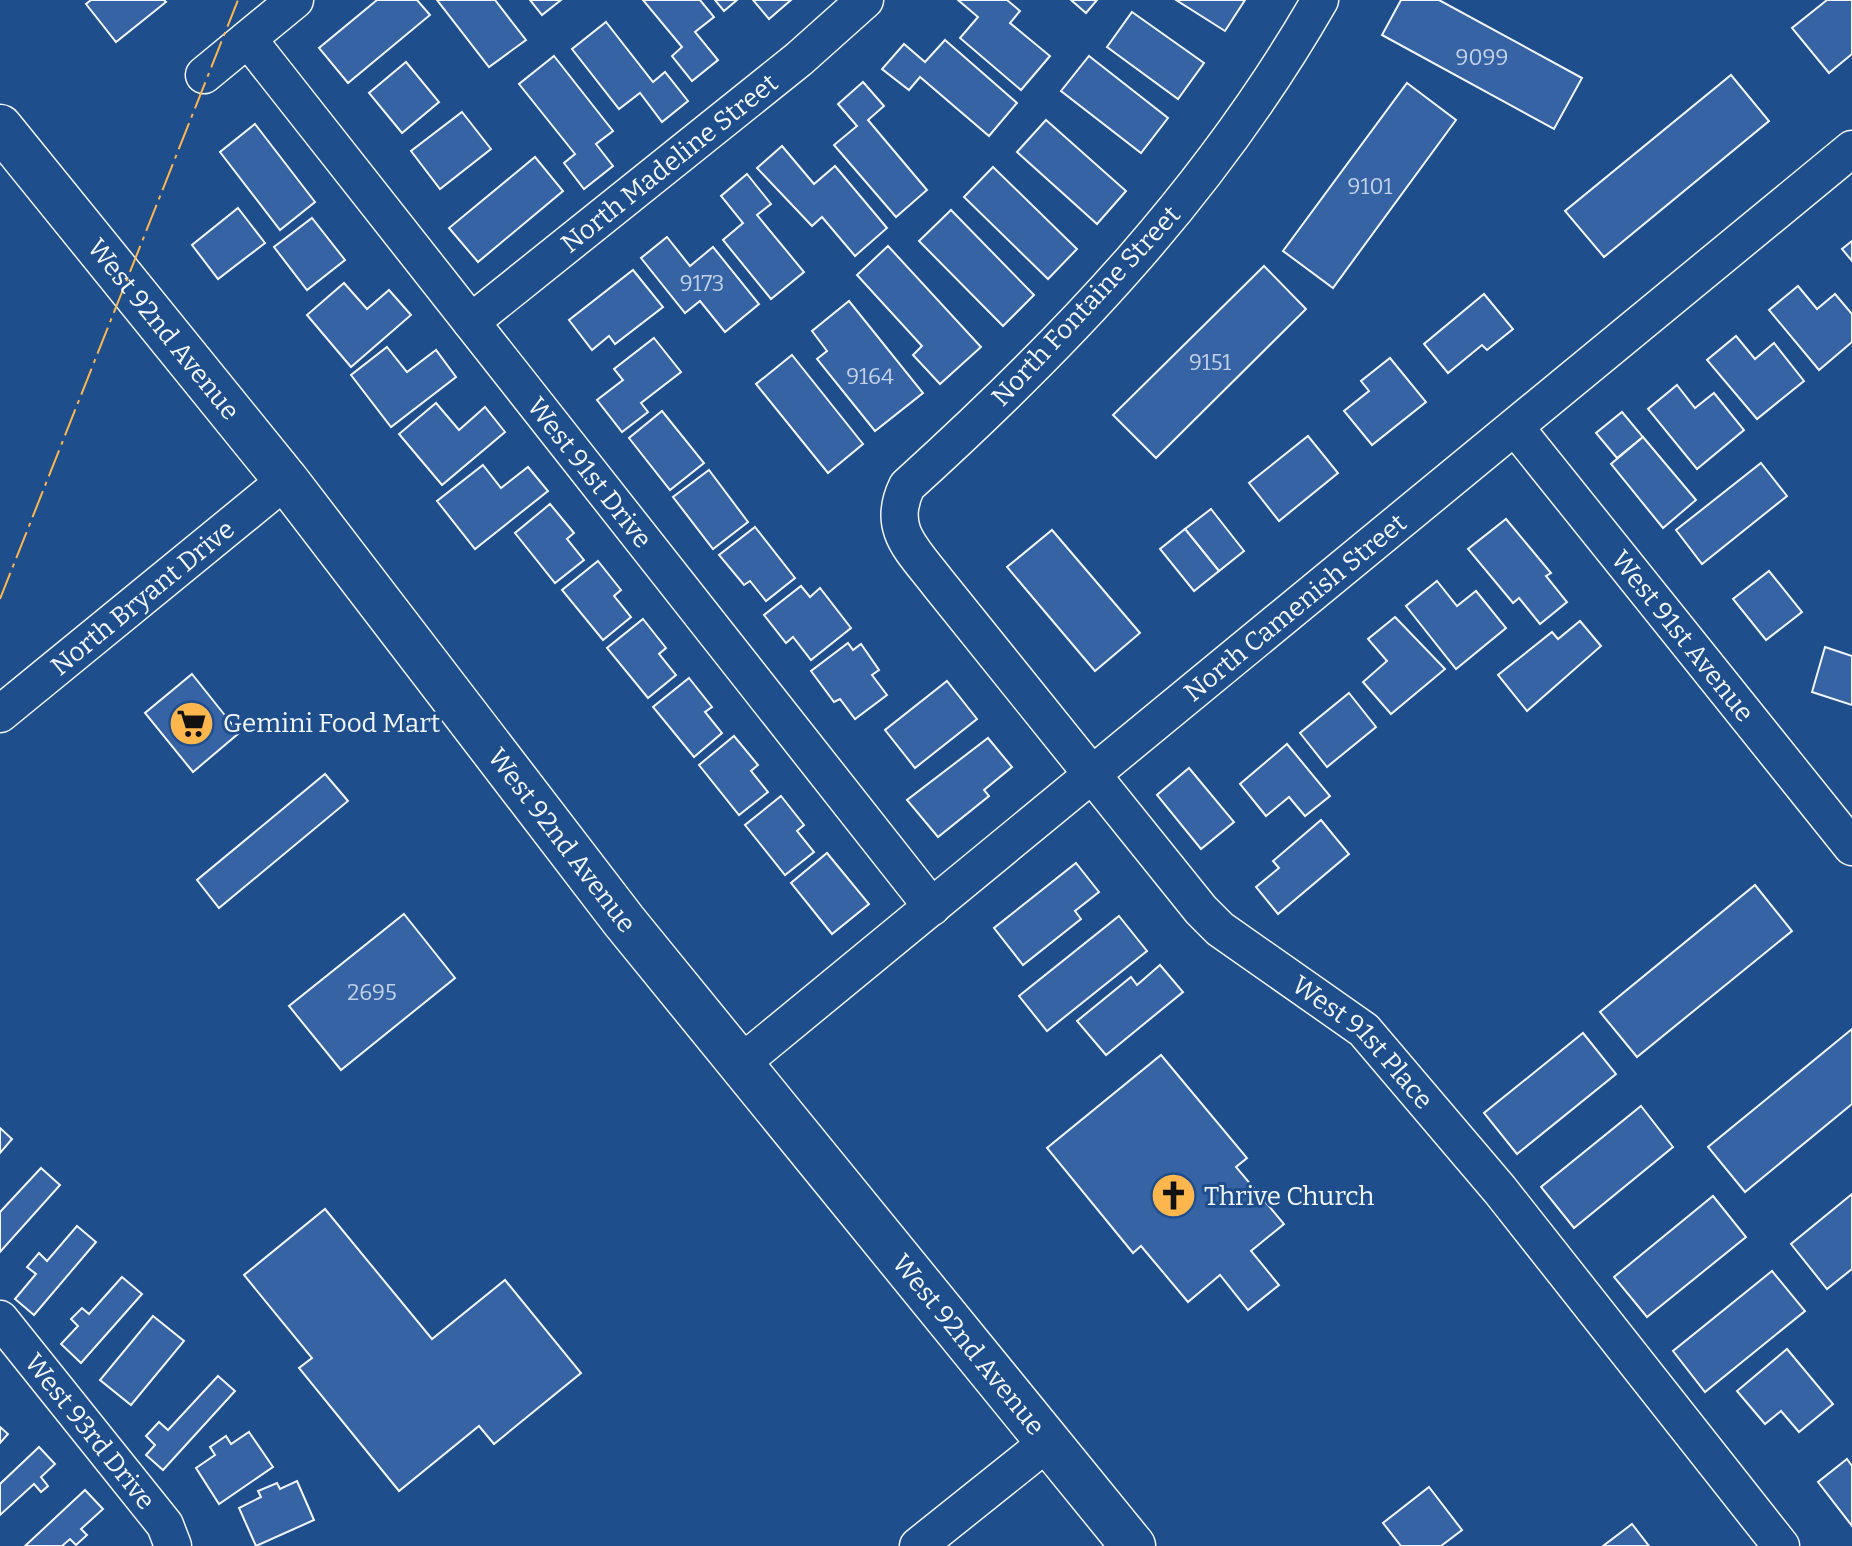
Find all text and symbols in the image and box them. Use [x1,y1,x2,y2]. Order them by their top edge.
house number: 9099 [1456,44,1508,71]
street label: North Madeline Street [555,67,784,259]
house number: 9101 [1348,173,1392,200]
street label: North Fontaine Street [985,199,1187,413]
street label: West 92nd Avenue [81,232,246,426]
house number: 9173 [680,270,724,297]
house number: 9151 [1189,349,1231,376]
house number: 9164 [846,363,894,390]
street label: West 91st Drive [521,391,658,554]
street label: North Camenish Street [1178,507,1413,708]
street label: North Bryant Drive [44,513,240,682]
street label: West 91st Avenue [1605,544,1761,728]
supermarket icon: Gemini Food Mart [168,699,216,747]
place label: Gemini Food Mart [223,708,441,739]
street label: West 92nd Avenue [482,742,642,939]
street label: West 91st Place [1286,969,1440,1115]
house number: 2695 [347,979,397,1006]
church icon: Thrive Church [1149,1172,1197,1220]
place label: Thrive Church [1204,1181,1374,1212]
street label: West 92nd Avenue [886,1248,1052,1441]
street label: West 93rd Drive [18,1347,162,1516]

